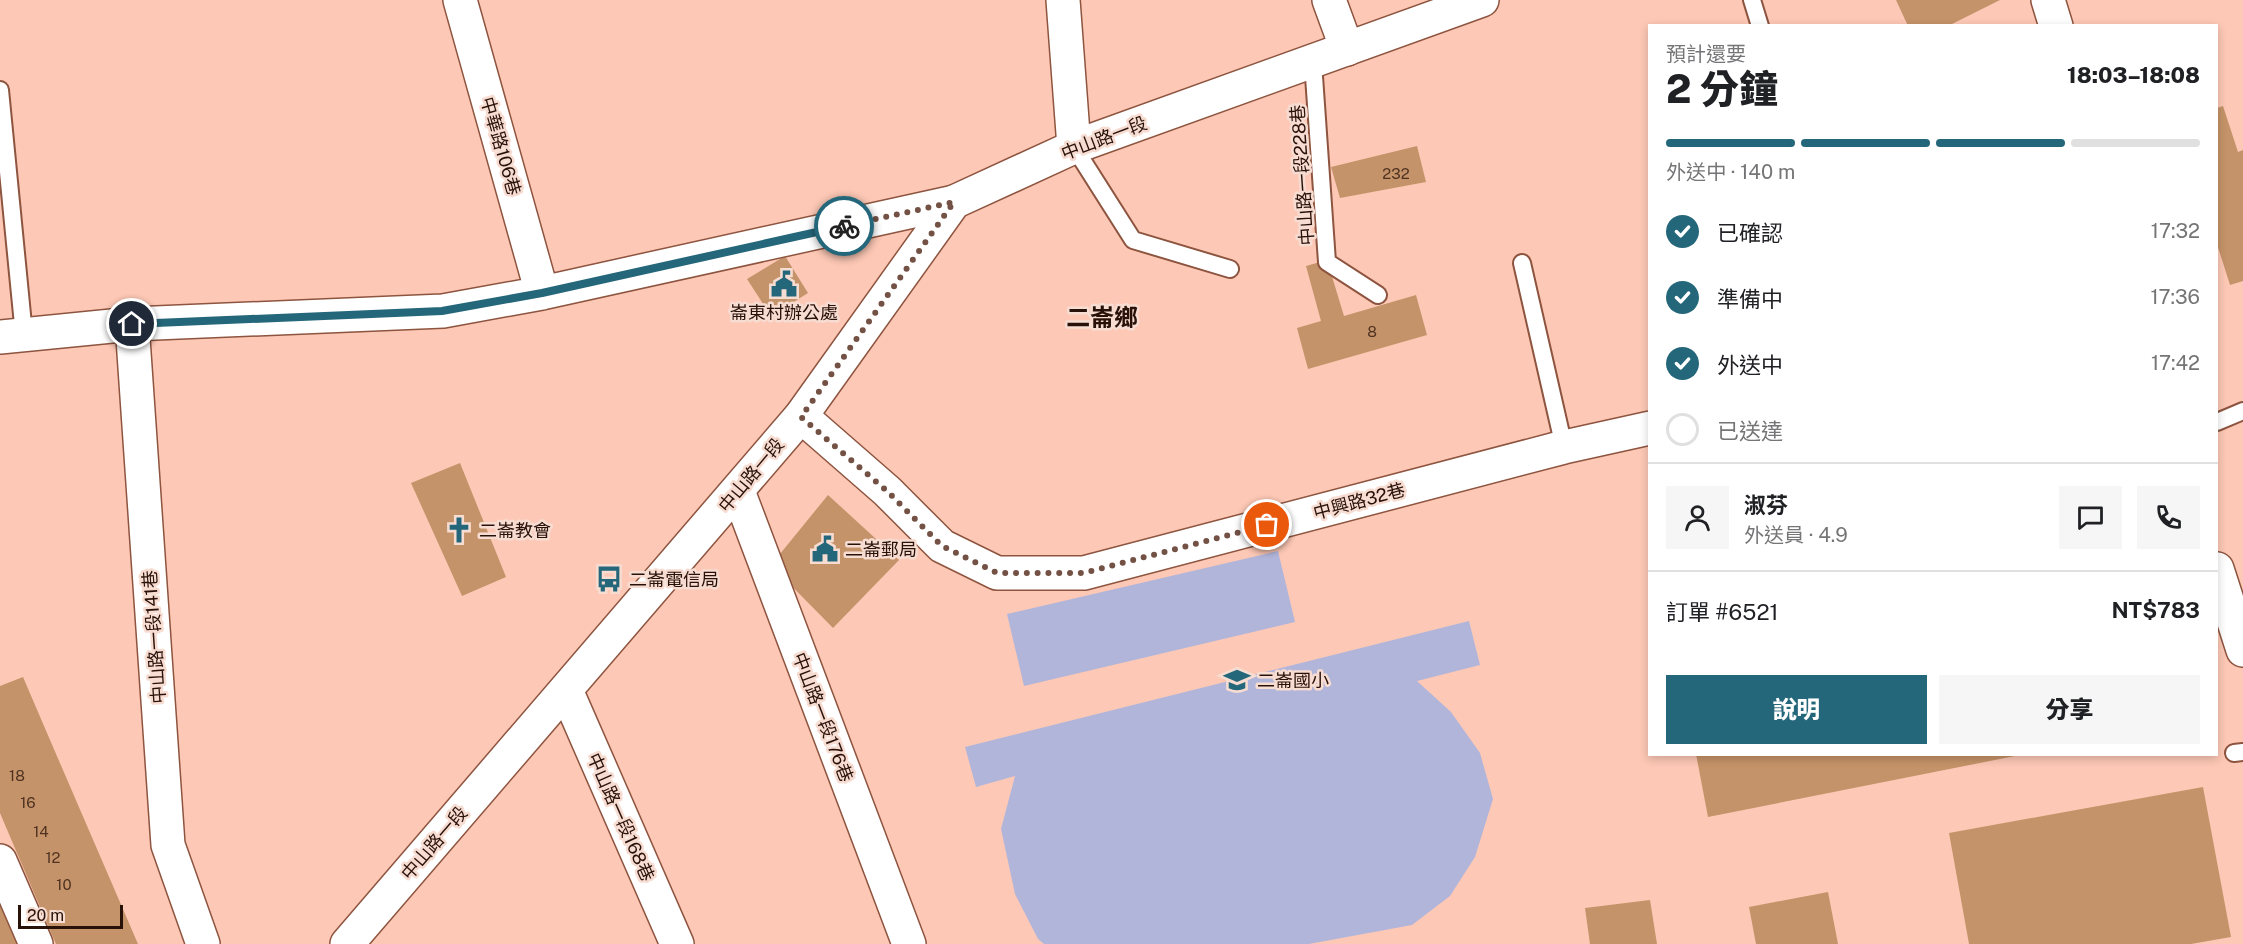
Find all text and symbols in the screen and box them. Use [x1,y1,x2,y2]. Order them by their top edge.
text: 預計還要 [1666,42,1746,66]
text: 18:03–18:08 [2067,62,2200,88]
text: 2 分鐘 [1666,66,1778,112]
street label: 中華路106巷 [477,94,525,198]
street label: 中山路一段228巷 [1287,104,1317,246]
street label: 中山路一段 [1058,112,1150,164]
text: 外送中 · 140 m [1666,160,1795,184]
house number: 232 [1382,165,1410,182]
courier [814,196,874,256]
icon: bike [828,210,861,243]
icon: check [1666,215,1699,248]
text: 17:32 [2151,219,2200,243]
text: 已確認 [1717,220,1783,246]
public building icon: 崙東村辦公處 [769,269,799,299]
icon: check [1666,281,1699,314]
text: 17:36 [2150,285,2200,309]
text: 準備中 [1717,286,1783,312]
pin [106,298,157,349]
place label: 崙東村辦公處 [730,302,838,323]
district label: 二崙鄉 [1066,303,1138,331]
icon: home [115,307,148,340]
house number: 8 [1367,323,1377,340]
icon: check [1666,347,1699,380]
text: 17:42 [2151,351,2200,375]
text: 外送中 [1717,352,1783,378]
text: 已送達 [1717,418,1783,444]
street label: 中山路一段 [714,434,788,516]
street label: 中興路32巷 [1311,479,1407,523]
button: person [1666,486,1729,549]
button: chat [2059,486,2122,549]
button: phone [2137,486,2200,549]
text: 淑芬 [1744,492,1788,518]
pin [1241,499,1292,550]
icon: bag [1250,508,1283,541]
church icon: 二崙教會 [444,515,474,545]
place label: 二崙教會 [479,520,551,541]
text: 外送員 · 4.9 [1744,523,1848,547]
public building icon: 二崙郵局 [810,534,840,564]
place label: 二崙郵局 [845,539,917,560]
bus stop icon: 二崙電信局 [594,564,624,594]
street label: 中山路一段141巷 [139,569,169,705]
place label: 二崙電信局 [629,569,719,590]
text: NT$783 [2111,597,2200,623]
text: 訂單 #6521 [1666,599,1778,625]
street label: 中山路一段176巷 [789,649,857,785]
school or university icon: 二崙國小 [1222,665,1252,695]
place label: 二崙國小 [1257,670,1329,691]
button: 說明 [1666,675,1927,744]
button: 分享 [1939,675,2200,744]
street label: 中山路一段168巷 [583,750,659,884]
house number: 18 [9,767,25,784]
house number: 16 [20,794,36,811]
street label: 中山路一段 [397,802,471,884]
house number: 14 [33,823,49,840]
house number: 12 [45,849,61,866]
house number: 10 [56,876,72,893]
scale bar [18,902,123,930]
text: 20 m [27,906,64,925]

